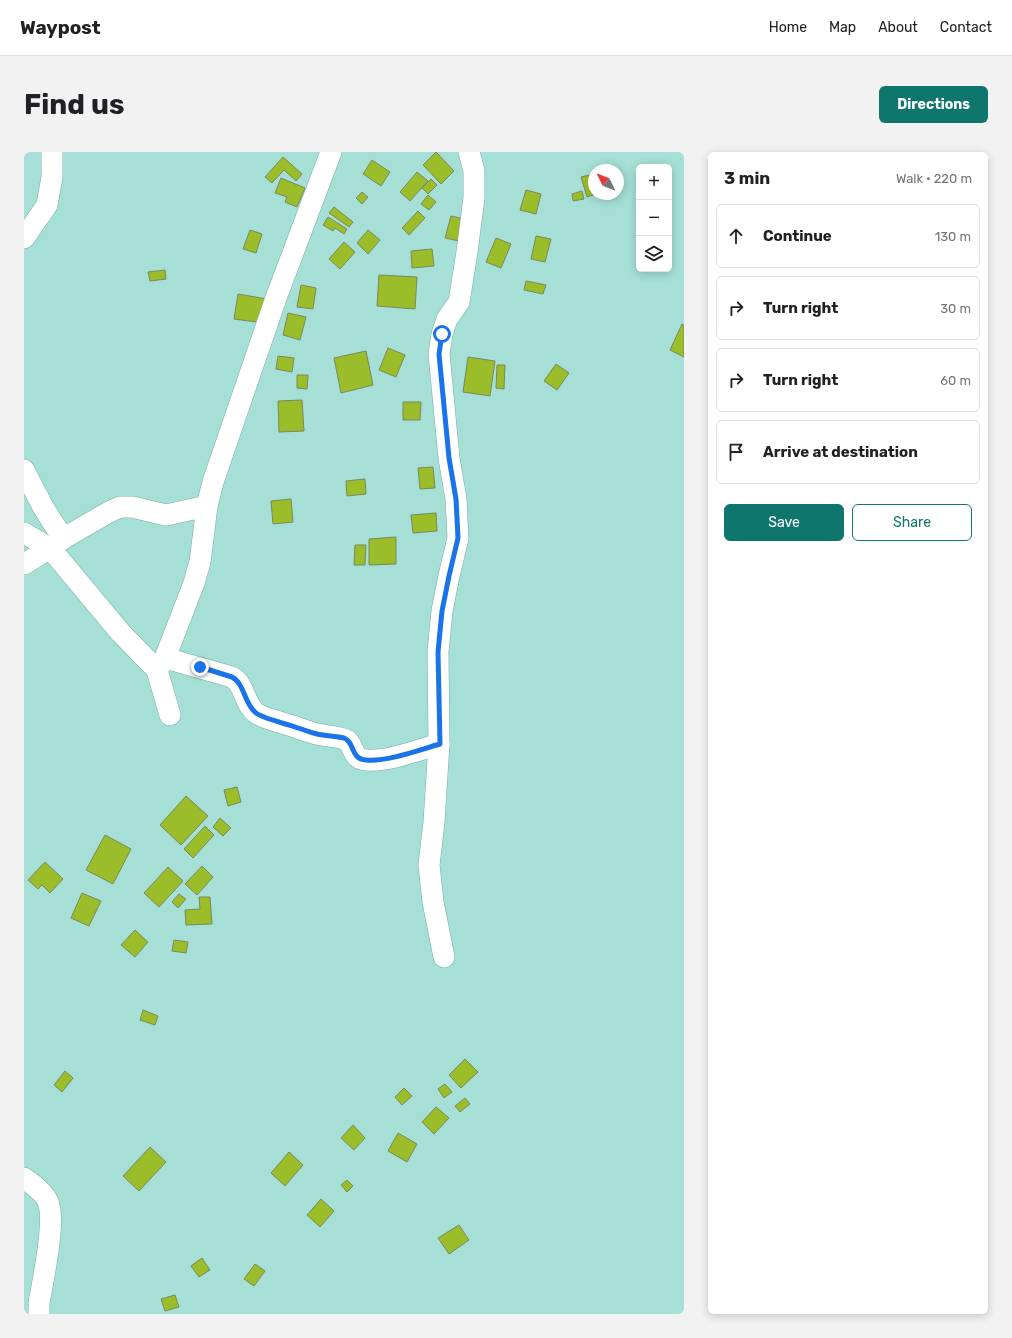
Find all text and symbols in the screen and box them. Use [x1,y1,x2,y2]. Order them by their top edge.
text: Waypost [20,16,101,39]
text: Home [769,19,807,36]
text: Map [829,19,856,36]
text: About [878,19,918,36]
text: Contact [940,19,992,36]
button: Directions [879,86,988,123]
text: Find us [24,88,124,121]
north arrow [588,164,624,200]
map controls [636,164,672,272]
button: + [636,164,672,200]
text: 3 min [724,168,770,188]
text: Walk · 220 m [896,171,972,186]
button: − [636,200,672,236]
icon: ahead [725,225,747,247]
text: Continue [763,227,832,245]
text: 130 m [935,229,971,244]
button: layers [636,236,672,272]
icon: right [725,297,747,319]
text: Turn right [763,299,838,317]
text: 30 m [940,301,971,316]
route start [433,325,451,343]
icon: right [725,369,747,391]
text: Turn right [763,371,838,389]
text: 60 m [940,373,971,388]
icon: arrive [725,441,747,463]
text: Arrive at destination [763,443,918,461]
button: Save [724,504,844,541]
button: Share [852,504,972,541]
route end [191,658,209,676]

